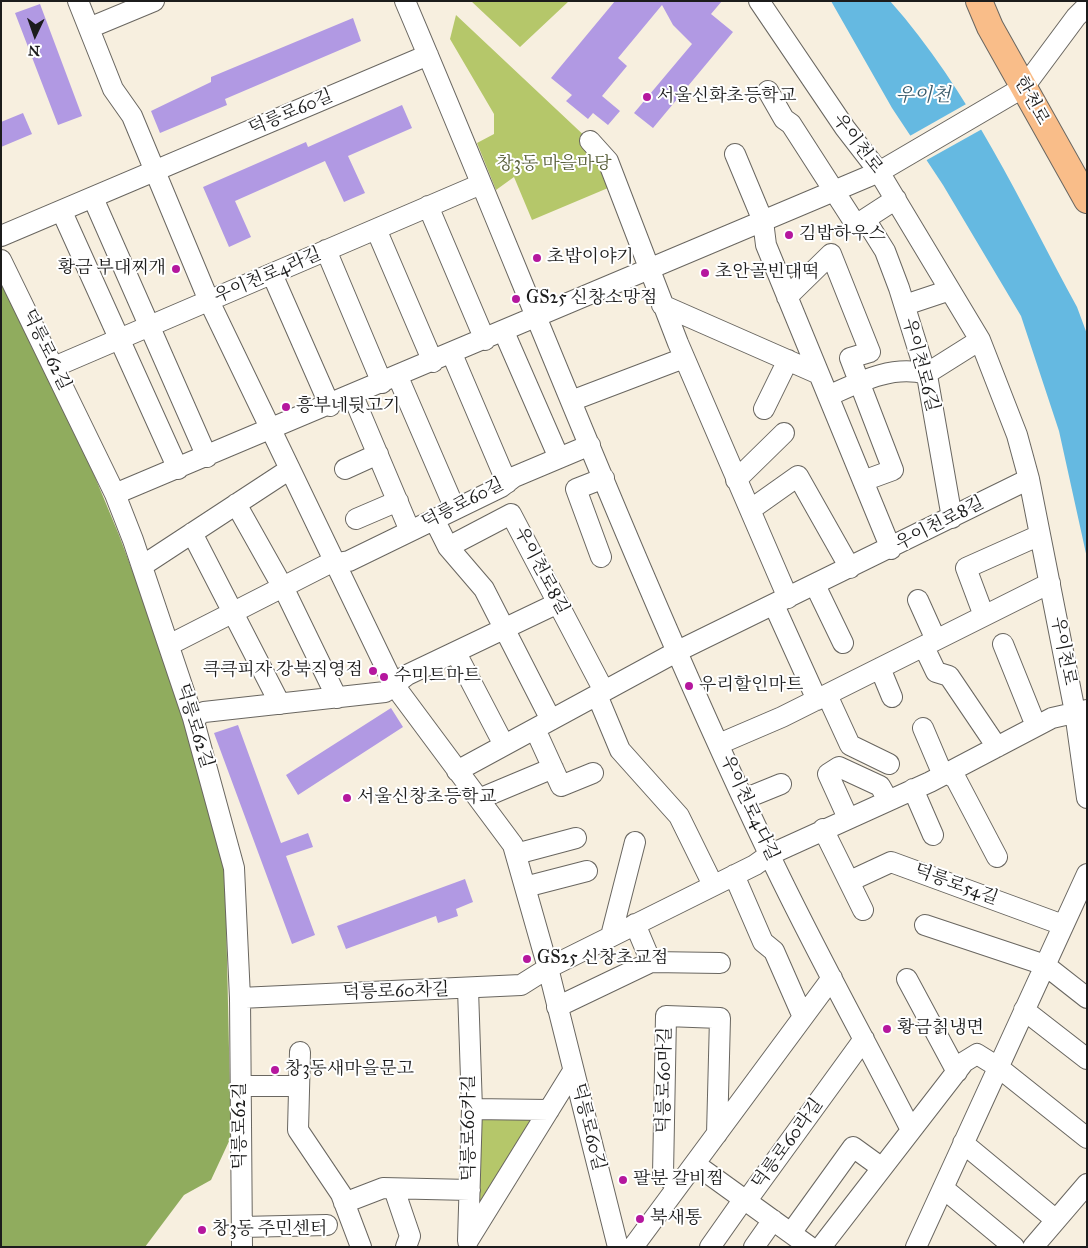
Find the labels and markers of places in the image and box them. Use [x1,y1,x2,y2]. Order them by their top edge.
place label: 서울신화초등학교 [657,86,796,108]
marker: 서울신화초등학교 [641,91,653,103]
place label: 김밥하우스 [799,224,886,246]
marker: 김밥하우스 [783,229,795,241]
place label: 초밥이야기 [547,247,634,269]
marker: 초밥이야기 [531,252,543,264]
place label: 황금 부대찌개 [58,258,166,280]
place label: 초안골빈대떡 [715,262,819,284]
marker: 황금 부대찌개 [170,263,182,275]
marker: 초안골빈대떡 [699,267,711,279]
place label: GS25 신창소망점 [526,288,657,310]
marker: GS25 신창소망점 [510,293,522,305]
place label: 흥부네뒷고기 [296,396,400,418]
marker: 흥부네뒷고기 [280,401,292,413]
place label: 큭큭피자 강북직영점 [203,660,363,682]
marker: 큭큭피자 강북직영점 [367,665,379,677]
place label: 수미트마트 [394,666,481,688]
marker: 수미트마트 [378,671,390,683]
place label: 우리할인마트 [699,675,803,697]
marker: 우리할인마트 [683,680,695,692]
place label: 서울신창초등학교 [357,787,496,809]
marker: 서울신창초등학교 [341,792,353,804]
place label: GS25 신창초교점 [537,948,668,970]
marker: GS25 신창초교점 [521,953,533,965]
place label: 황금칡냉면 [897,1018,984,1040]
marker: 황금칡냉면 [881,1023,893,1035]
place label: 창3동새마을문고 [285,1059,414,1081]
marker: 창3동새마을문고 [269,1064,281,1076]
place label: 팔분 갈비찜 [633,1169,724,1191]
marker: 팔분 갈비찜 [617,1174,629,1186]
place label: 북새통 [650,1208,702,1230]
marker: 북새통 [634,1213,646,1225]
place label: 창3동 주민센터 [212,1219,327,1241]
marker: 창3동 주민센터 [196,1224,208,1236]

